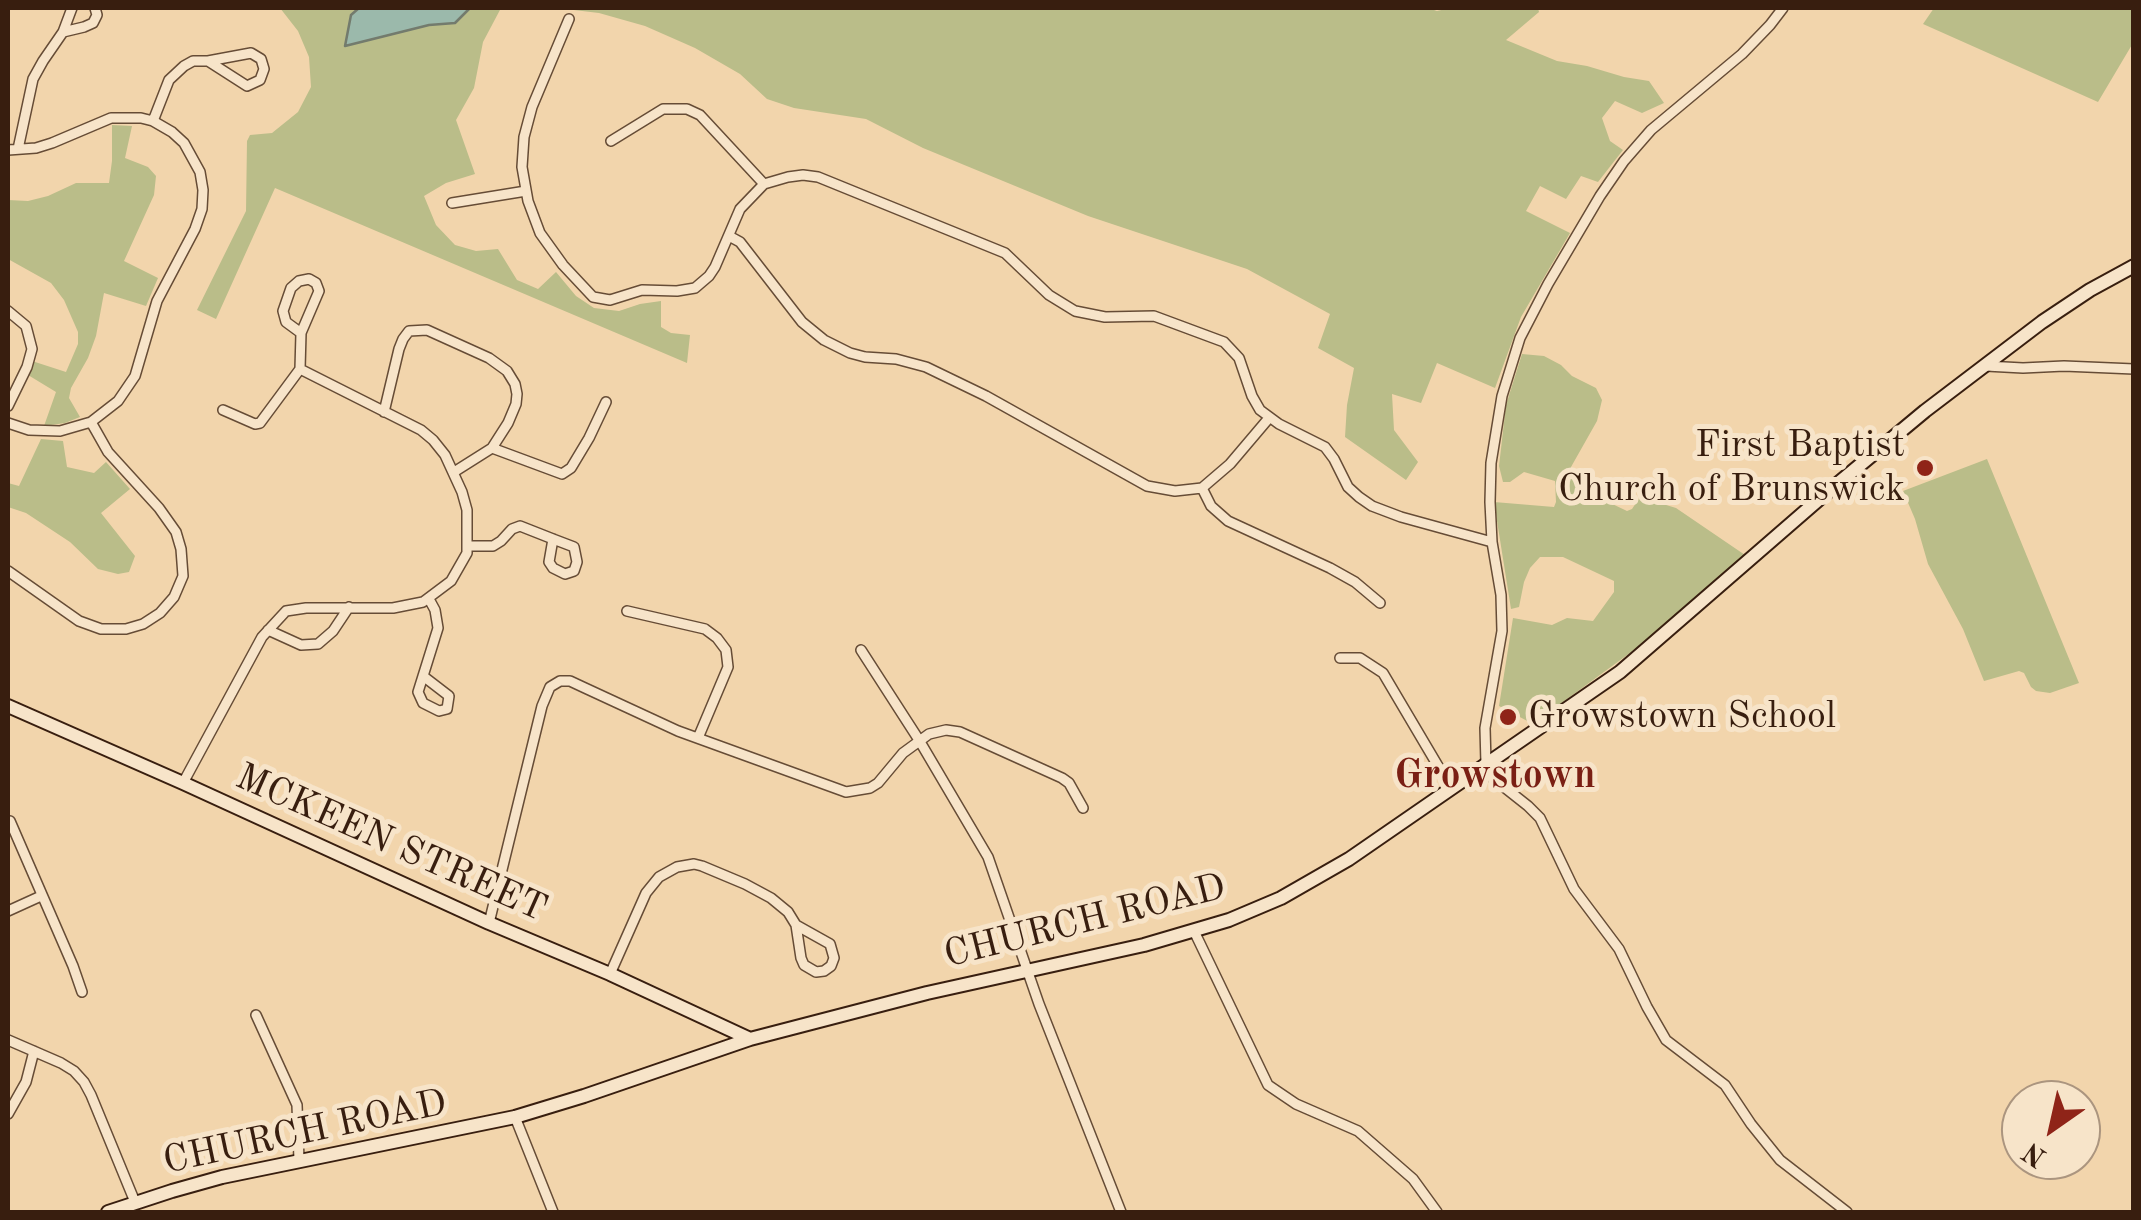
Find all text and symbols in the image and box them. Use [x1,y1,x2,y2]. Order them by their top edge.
place label: First Baptist Church of Brunswick [1558,423,1905,512]
marker: First Baptist Church of Brunswick [1914,457,1936,479]
place label: Growstown School [1528,694,1836,740]
marker: Growstown School [1497,706,1519,728]
district label: Growstown [1394,753,1596,801]
street label: MCKEEN STREET [228,755,554,933]
street label: CHURCH ROAD [940,865,1230,979]
north arrow [2001,1080,2101,1180]
street label: CHURCH ROAD [159,1081,451,1185]
text: N [2019,1136,2052,1171]

